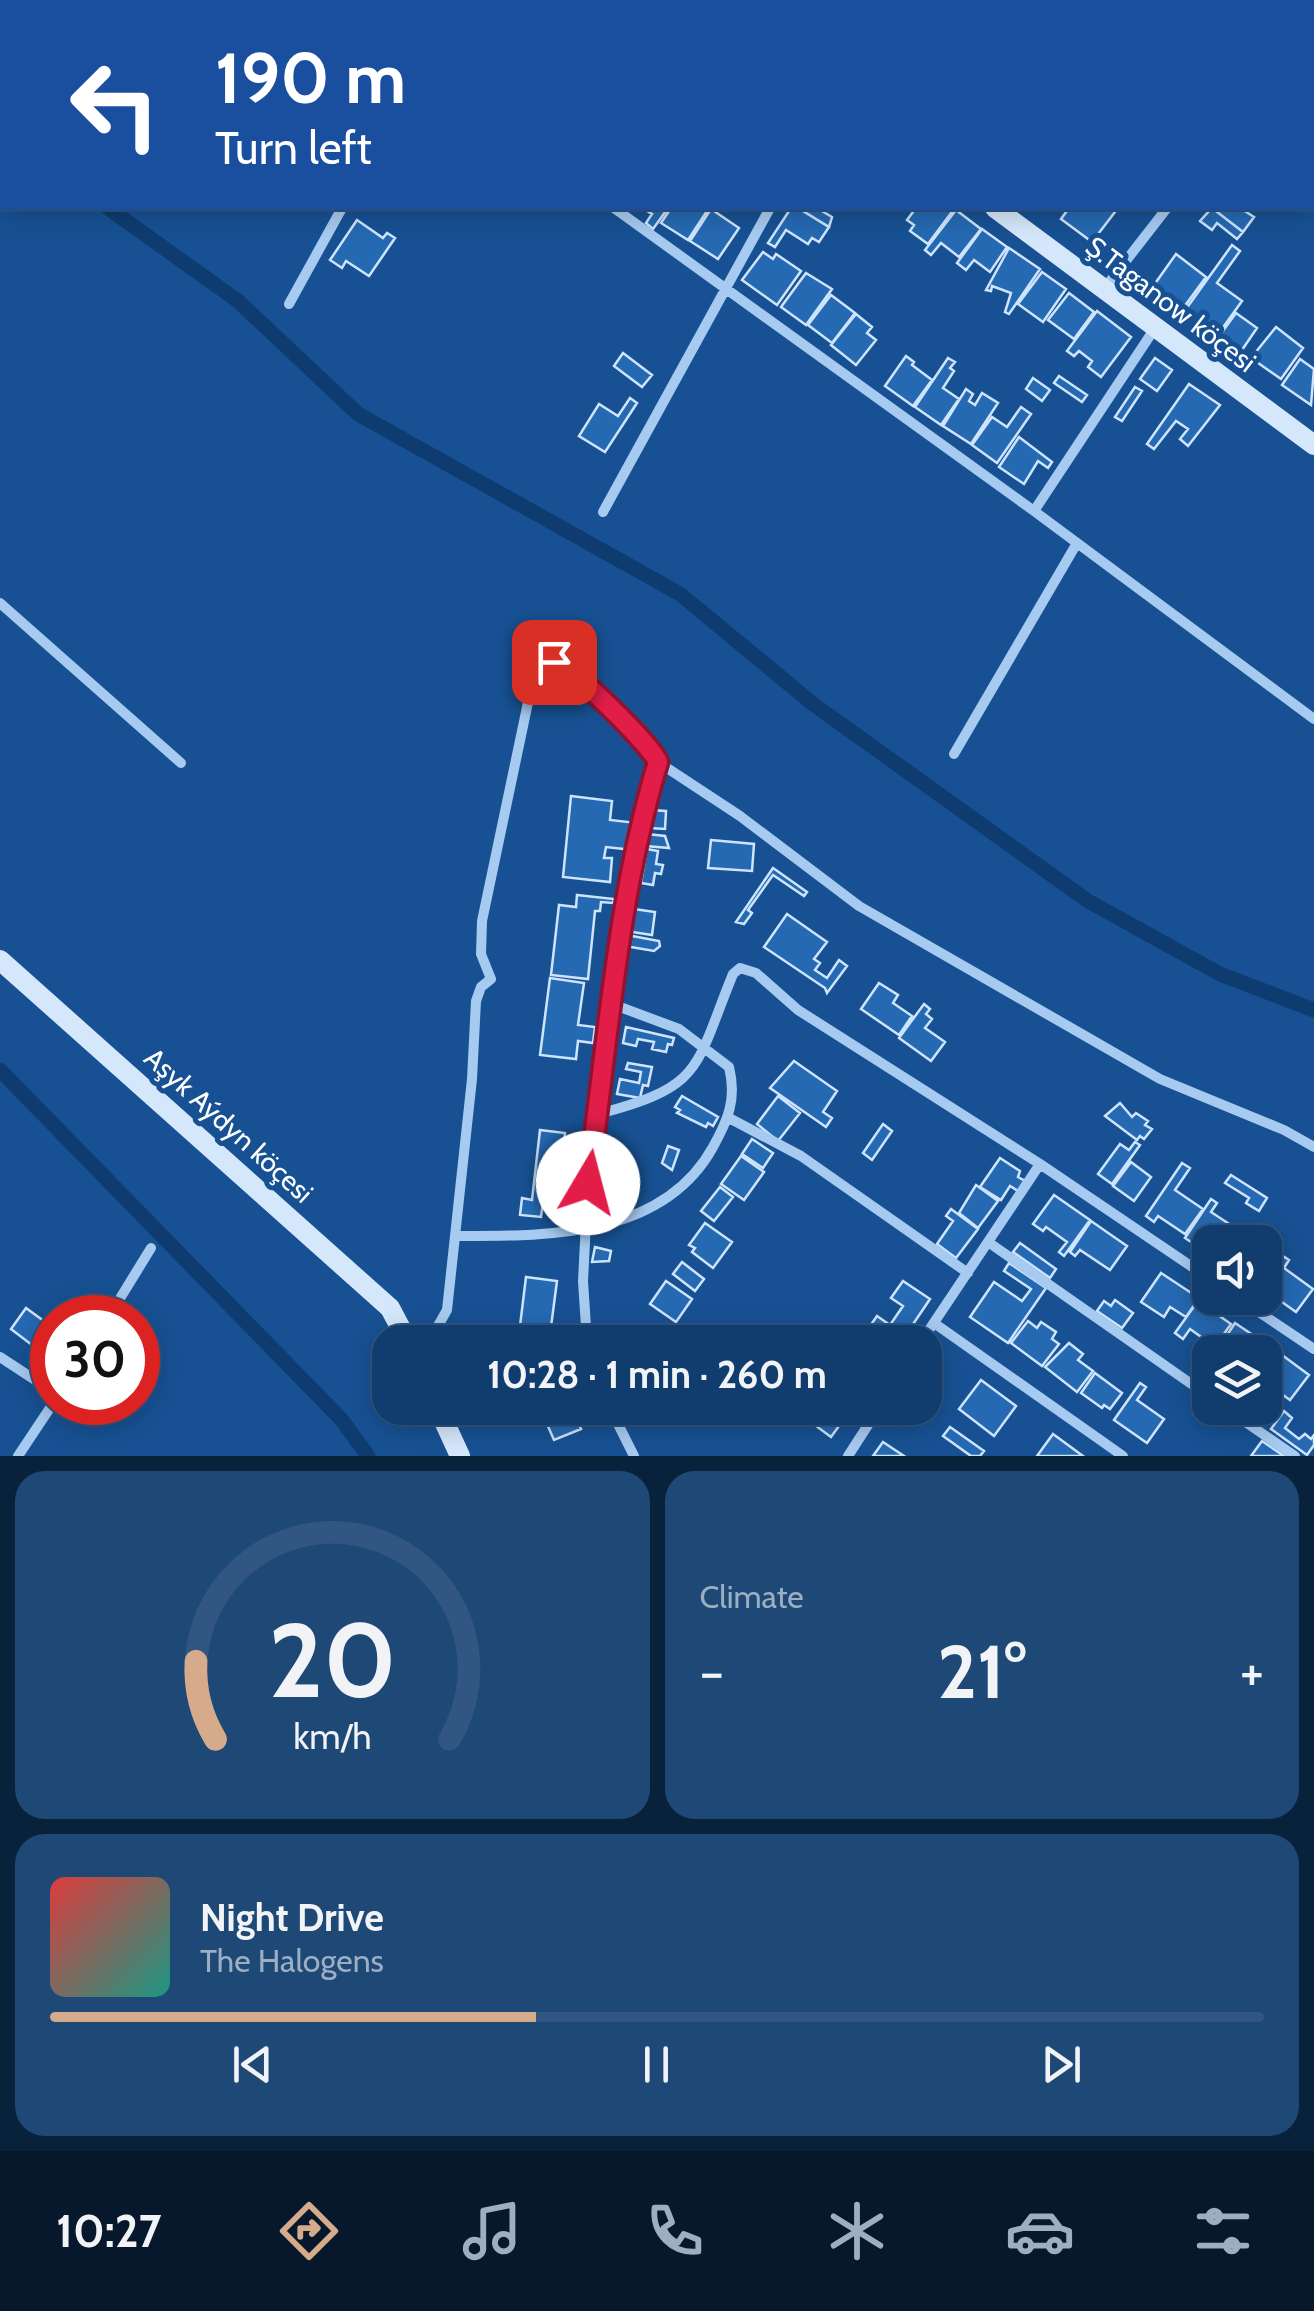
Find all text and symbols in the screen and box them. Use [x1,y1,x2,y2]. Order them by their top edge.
text: 190 m [215,35,406,121]
icon: left [50,40,180,170]
text: Turn left [215,121,372,175]
street label: Ş.Taganow köçesi [1079,229,1263,379]
pin [512,620,597,705]
icon: arrive [527,635,582,690]
street label: Aşyk Aýdyn köçesi [138,1040,320,1210]
position arrow [536,1131,640,1235]
map controls [1192,1225,1282,1425]
button: sound [1192,1225,1282,1315]
speed limit sign: 30 [30,1295,160,1425]
button: layers [1192,1335,1282,1425]
text: 10:28 · 1 min · 260 m [487,1351,827,1398]
text: Climate [700,1577,804,1616]
text: 20 [268,1597,396,1723]
text: 21° [937,1626,1026,1717]
text: − [700,1638,724,1705]
text: + [1240,1638,1264,1705]
text: km/h [293,1715,371,1758]
text: Night Drive [200,1894,384,1941]
text: The Halogens [200,1941,384,1980]
icon: previous [225,2037,280,2092]
icon: pause [629,2037,684,2092]
icon: next [1034,2037,1089,2092]
icon: directions [274,2196,344,2266]
icon: music [457,2196,527,2266]
icon: phone [640,2196,710,2266]
icon: climate [822,2196,892,2266]
icon: car [1005,2196,1075,2266]
icon: filters [1188,2196,1258,2266]
text: 10:27 [56,2204,161,2258]

